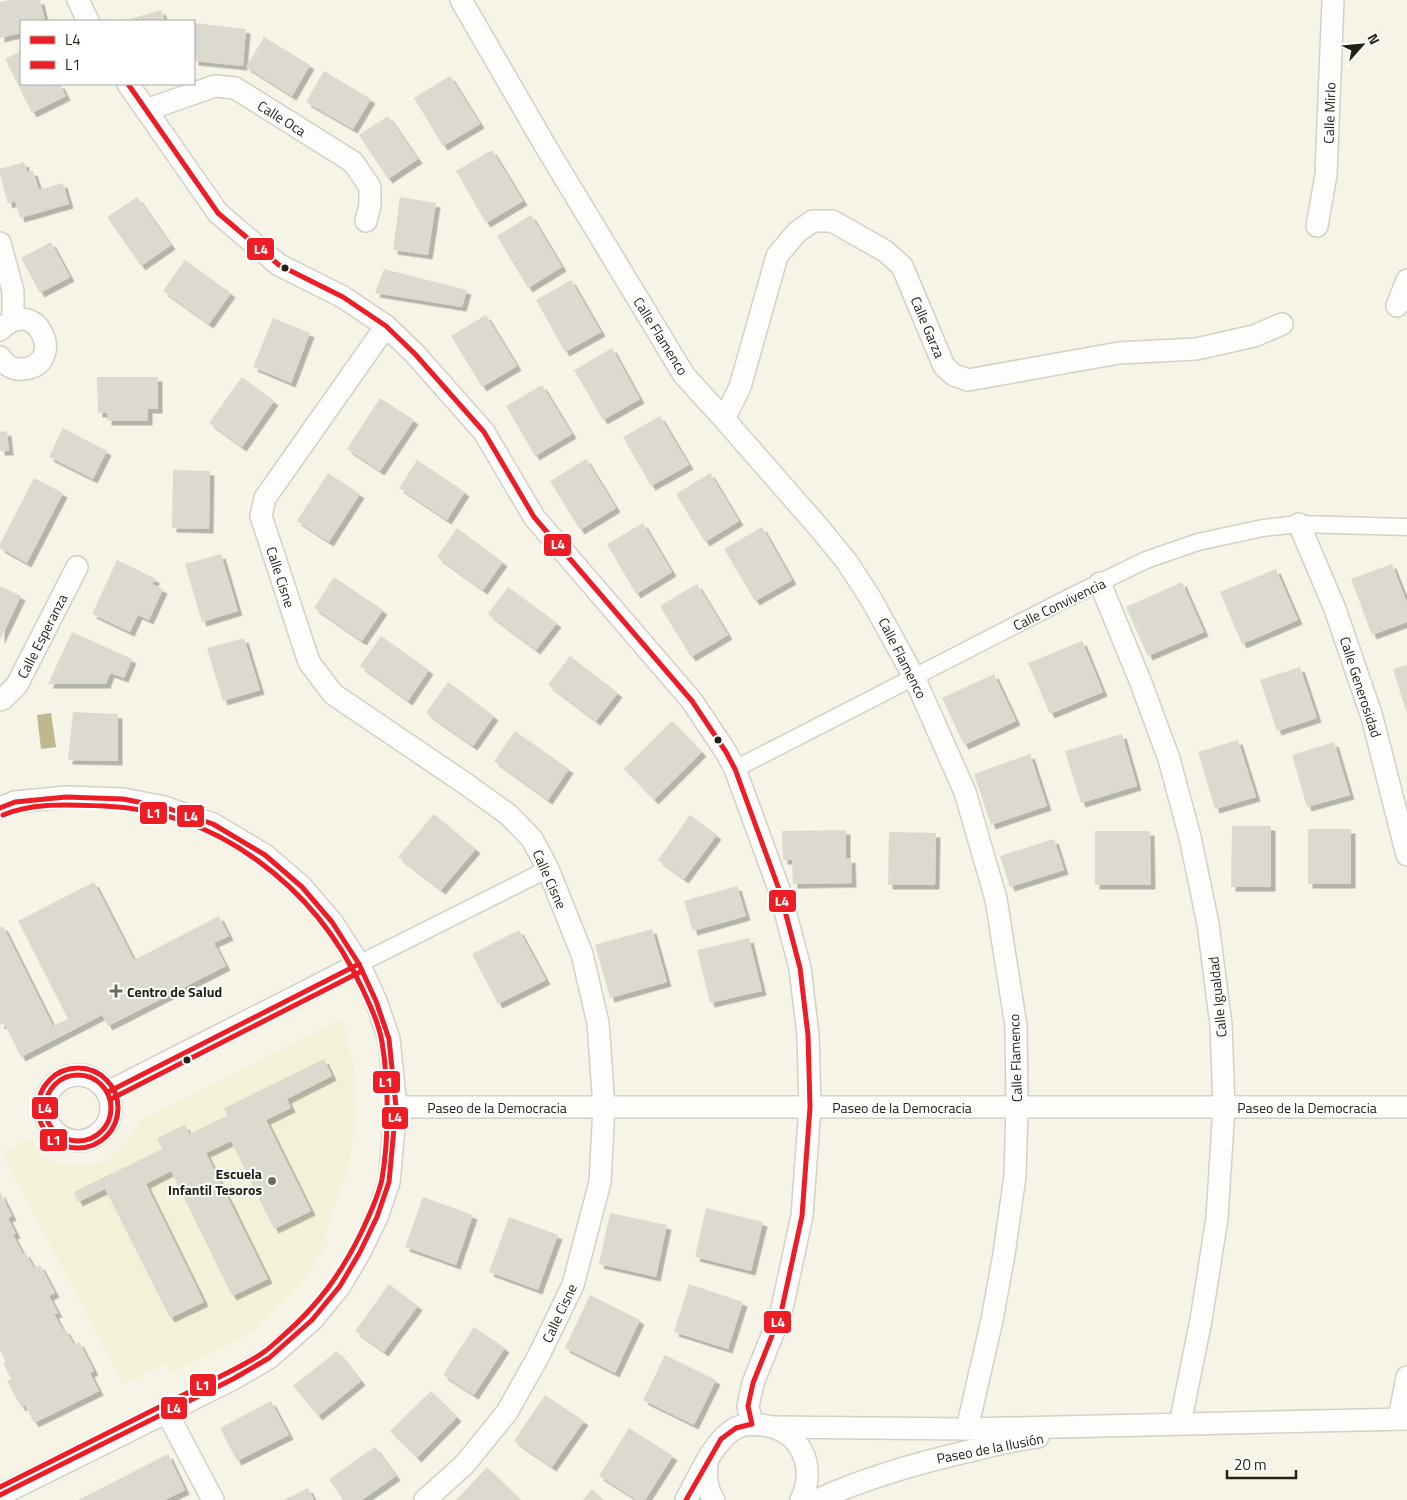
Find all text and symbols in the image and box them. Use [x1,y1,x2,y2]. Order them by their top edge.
legend [20,20,195,85]
north arrow [1337,20,1387,70]
text: L4 [65,28,81,51]
text: N [1362,30,1386,48]
text: L1 [65,53,81,76]
street label: Calle Mirlo [1317,82,1341,144]
street label: Calle Oca [254,95,310,141]
line badge: L4 [246,237,275,261]
text: L4 [254,238,268,259]
unlabelled marker [280,263,290,273]
street label: Calle Flamenco [629,293,693,379]
street label: Calle Garza [906,293,950,361]
line badge: L4 [543,533,572,557]
text: L4 [551,533,565,554]
street label: Calle Cisne [261,544,301,610]
street label: Calle Convivencia [1009,572,1109,636]
street label: Calle Esperanza [12,590,72,682]
street label: Calle Flamenco [874,614,932,702]
street label: Calle Generosidad [1335,634,1387,740]
unlabelled marker [713,735,723,745]
line badge: L1 [139,801,168,825]
text: L1 [147,802,161,823]
line badge: L4 [176,804,205,828]
text: L4 [184,805,198,826]
street label: Calle Cisne [528,846,572,912]
line badge: L4 [768,889,797,913]
text: L4 [775,890,789,911]
street label: Calle Igualdad [1202,955,1232,1039]
place label: Centro de Salud [127,981,222,1002]
marker: Centro de Salud [109,984,123,998]
street label: Calle Flamenco [1003,1013,1027,1103]
unlabelled marker [182,1055,192,1065]
line badge: L1 [372,1070,401,1094]
text: L1 [379,1071,393,1092]
line badge: L4 [31,1096,59,1120]
text: L4 [38,1097,52,1118]
street label: Paseo de la Democracia [427,1097,567,1118]
street label: Paseo de la Democracia [832,1097,972,1118]
street label: Paseo de la Democracia [1237,1097,1377,1118]
line badge: L4 [381,1106,409,1130]
text: L4 [388,1106,402,1127]
line badge: L1 [39,1128,68,1152]
text: L1 [47,1129,61,1150]
place label: Escuela Infantil Tesoros [168,1163,262,1200]
marker: Escuela Infantil Tesoros [266,1175,278,1187]
street label: Calle Cisne [536,1280,582,1346]
line badge: L4 [763,1310,792,1334]
text: L4 [771,1311,785,1332]
line badge: L1 [189,1373,217,1397]
text: L1 [196,1374,210,1395]
line badge: L4 [160,1396,188,1420]
text: L4 [167,1397,181,1418]
street label: Paseo de la Ilusión [935,1427,1045,1469]
scale bar [1227,1448,1296,1480]
text: 20 m [1234,1453,1267,1476]

